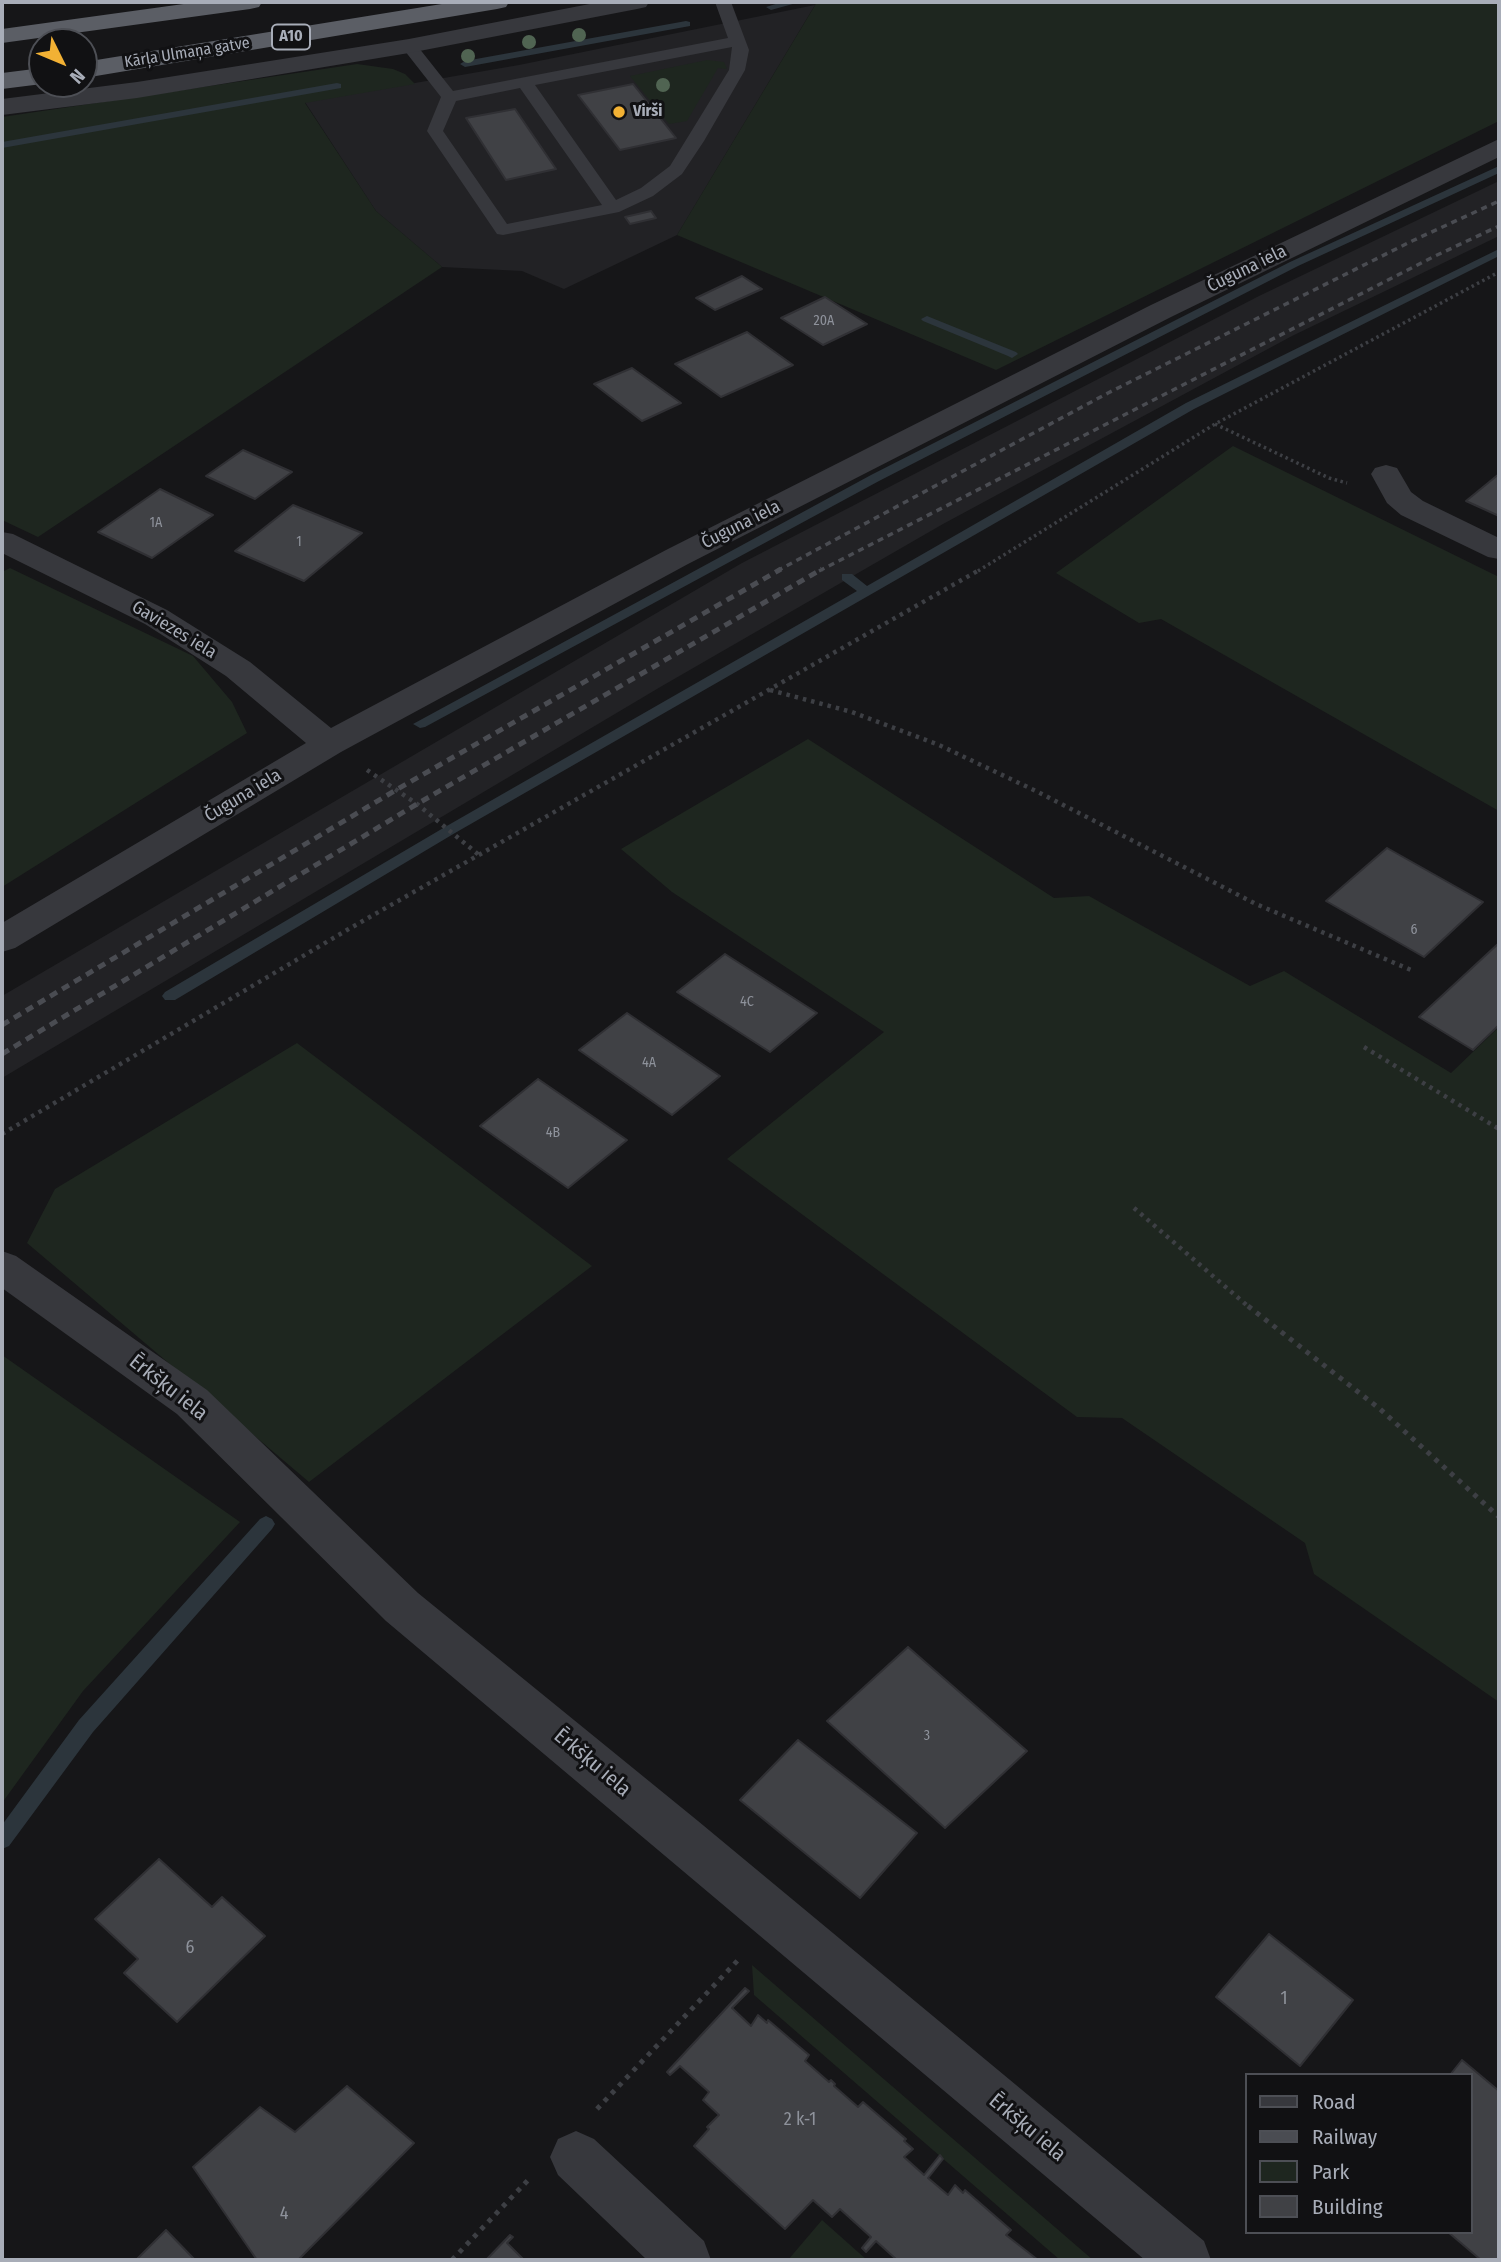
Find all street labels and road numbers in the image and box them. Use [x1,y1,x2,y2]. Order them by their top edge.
road number: A10 [272,24,310,50]
street label: Kārļa Ulmaņa gatve [123,34,251,72]
street label: Čuguna iela [1204,241,1290,297]
street label: Čuguna iela [698,496,784,554]
street label: Gaviezes iela [128,596,220,664]
street label: Čuguna iela [201,765,285,827]
street label: Ērkšķu iela [124,1350,212,1426]
street label: Ērkšķu iela [548,1724,636,1802]
street label: Ērkšķu iela [983,2089,1071,2167]

